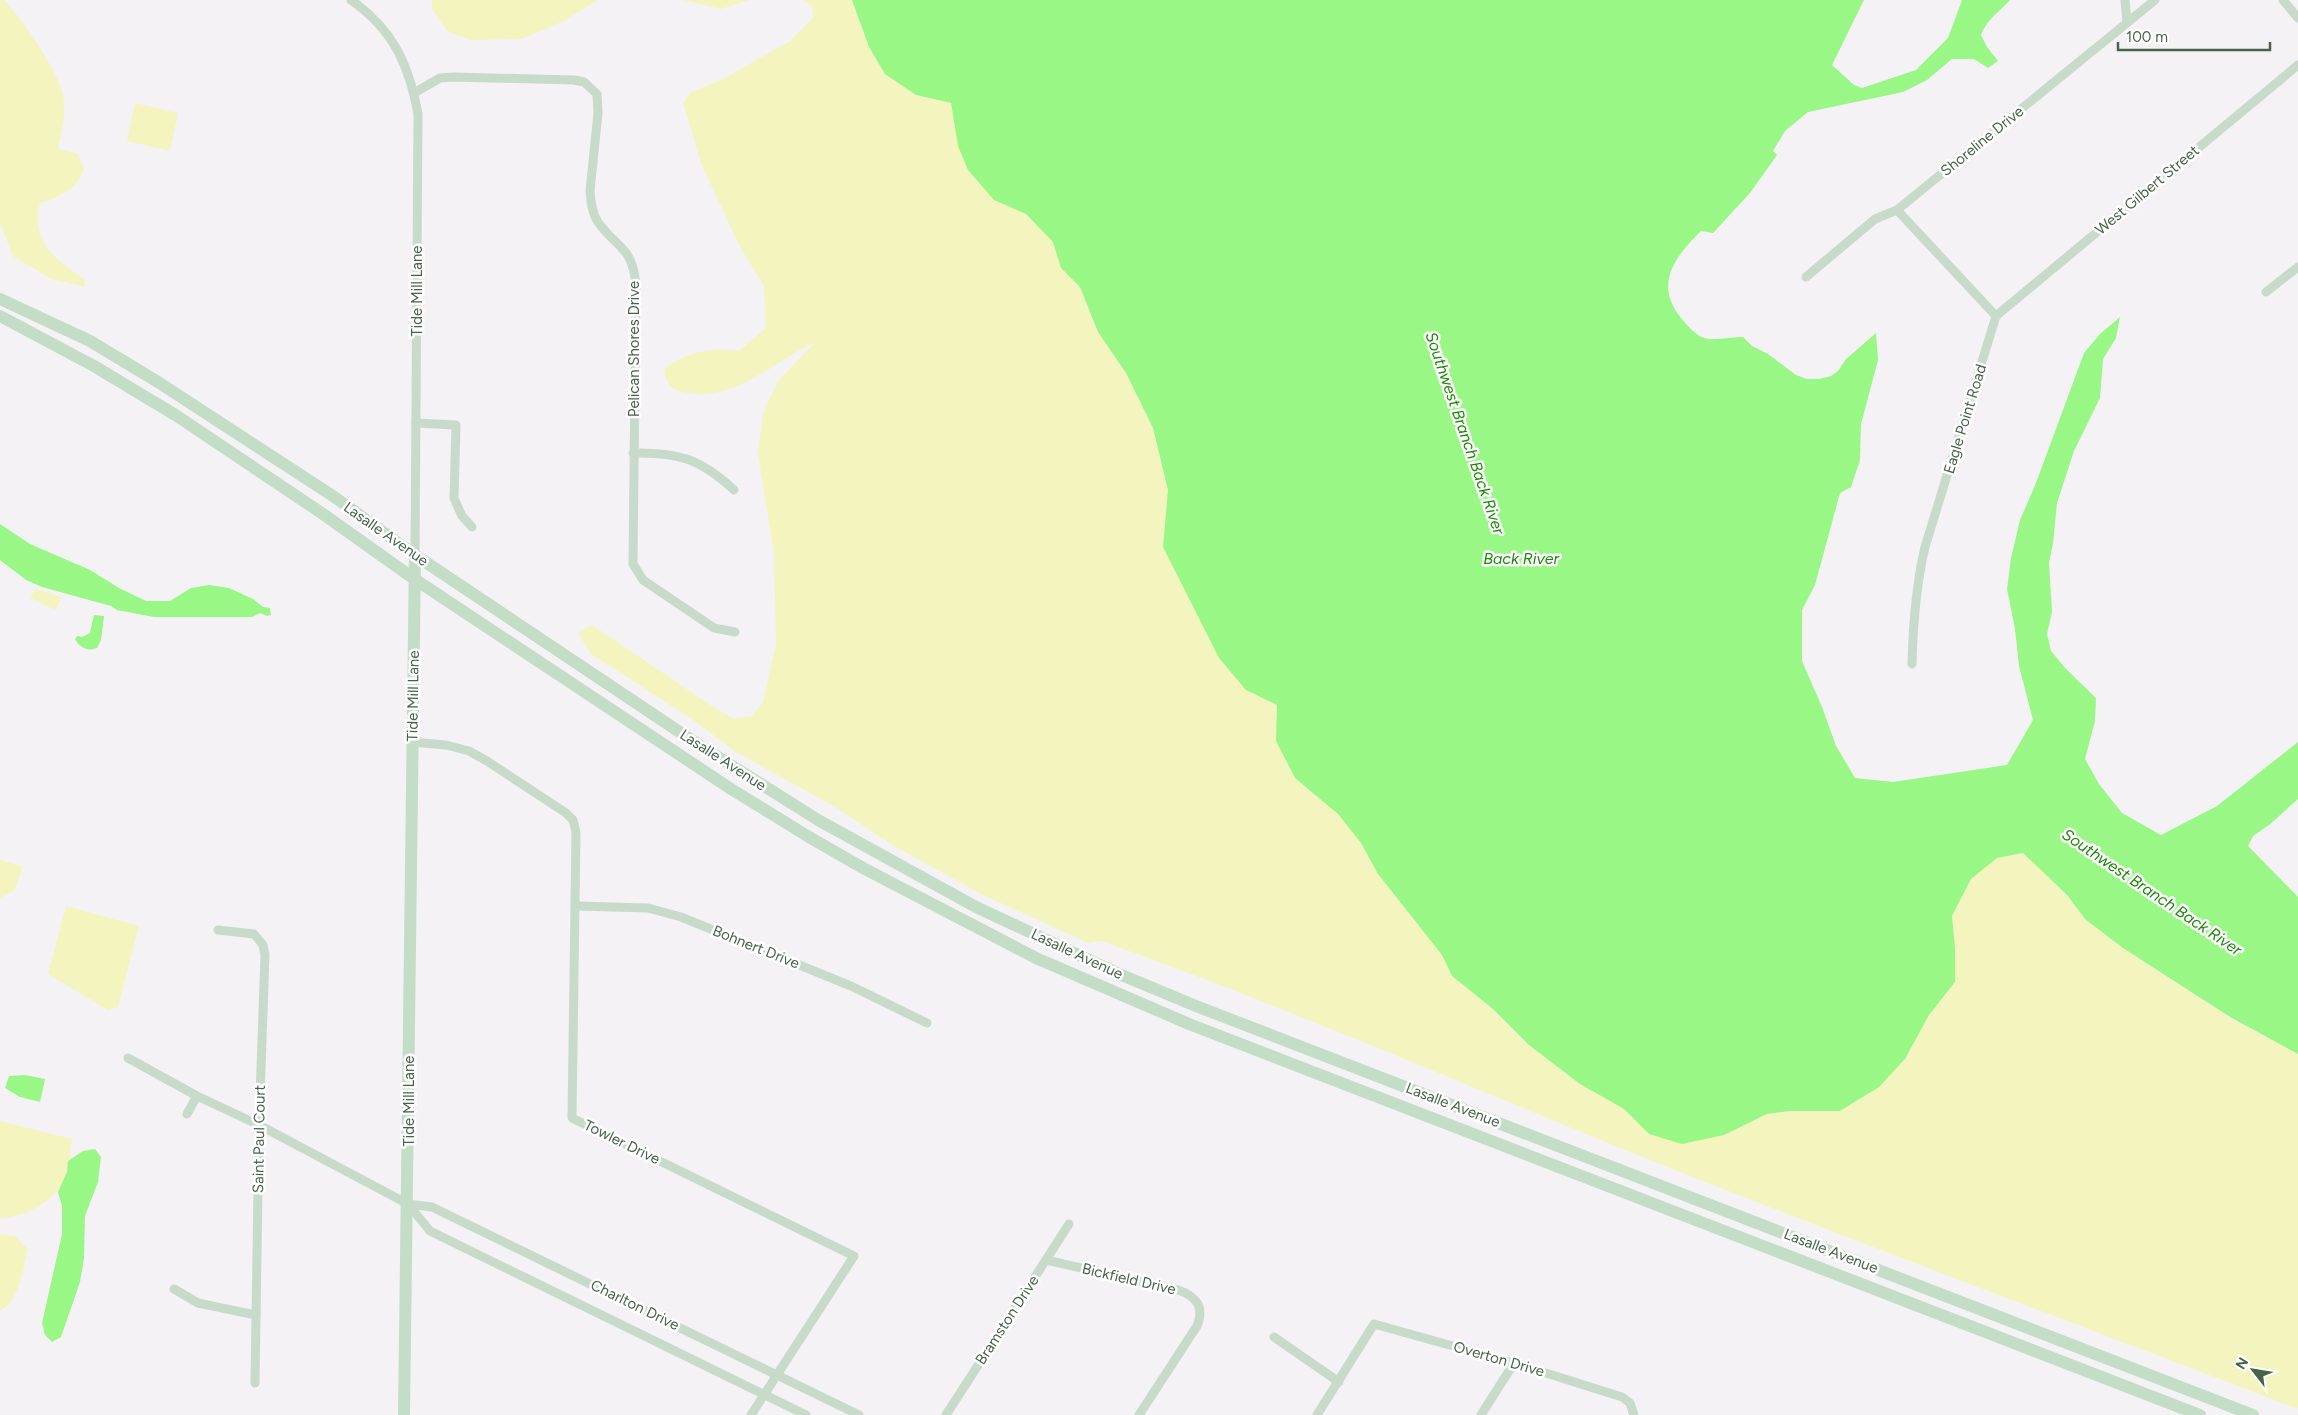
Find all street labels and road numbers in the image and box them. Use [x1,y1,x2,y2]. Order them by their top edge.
street label: Shoreline Drive [1937,102,2027,180]
street label: West Gilbert Street [2091,141,2203,239]
street label: Tide Mill Lane [408,246,426,336]
street label: Pelican Shores Drive [625,281,643,417]
street label: Eagle Point Road [1940,362,1990,476]
street label: Lasalle Avenue [340,498,432,570]
street label: Tide Mill Lane [403,650,423,742]
street label: Lasalle Avenue [676,725,770,795]
street label: Bohnert Drive [710,921,802,973]
street label: Lasalle Avenue [1028,925,1126,983]
street label: Tide Mill Lane [400,1056,418,1146]
street label: Lasalle Avenue [1403,1079,1503,1131]
street label: Saint Paul Court [249,1084,269,1193]
street label: Towler Drive [581,1116,663,1168]
street label: Lasalle Avenue [1781,1225,1881,1277]
street label: Bickfield Drive [1080,1259,1178,1299]
street label: Bramston Drive [971,1272,1043,1368]
street label: Charlton Drive [588,1276,682,1334]
street label: Overton Drive [1452,1337,1546,1381]

